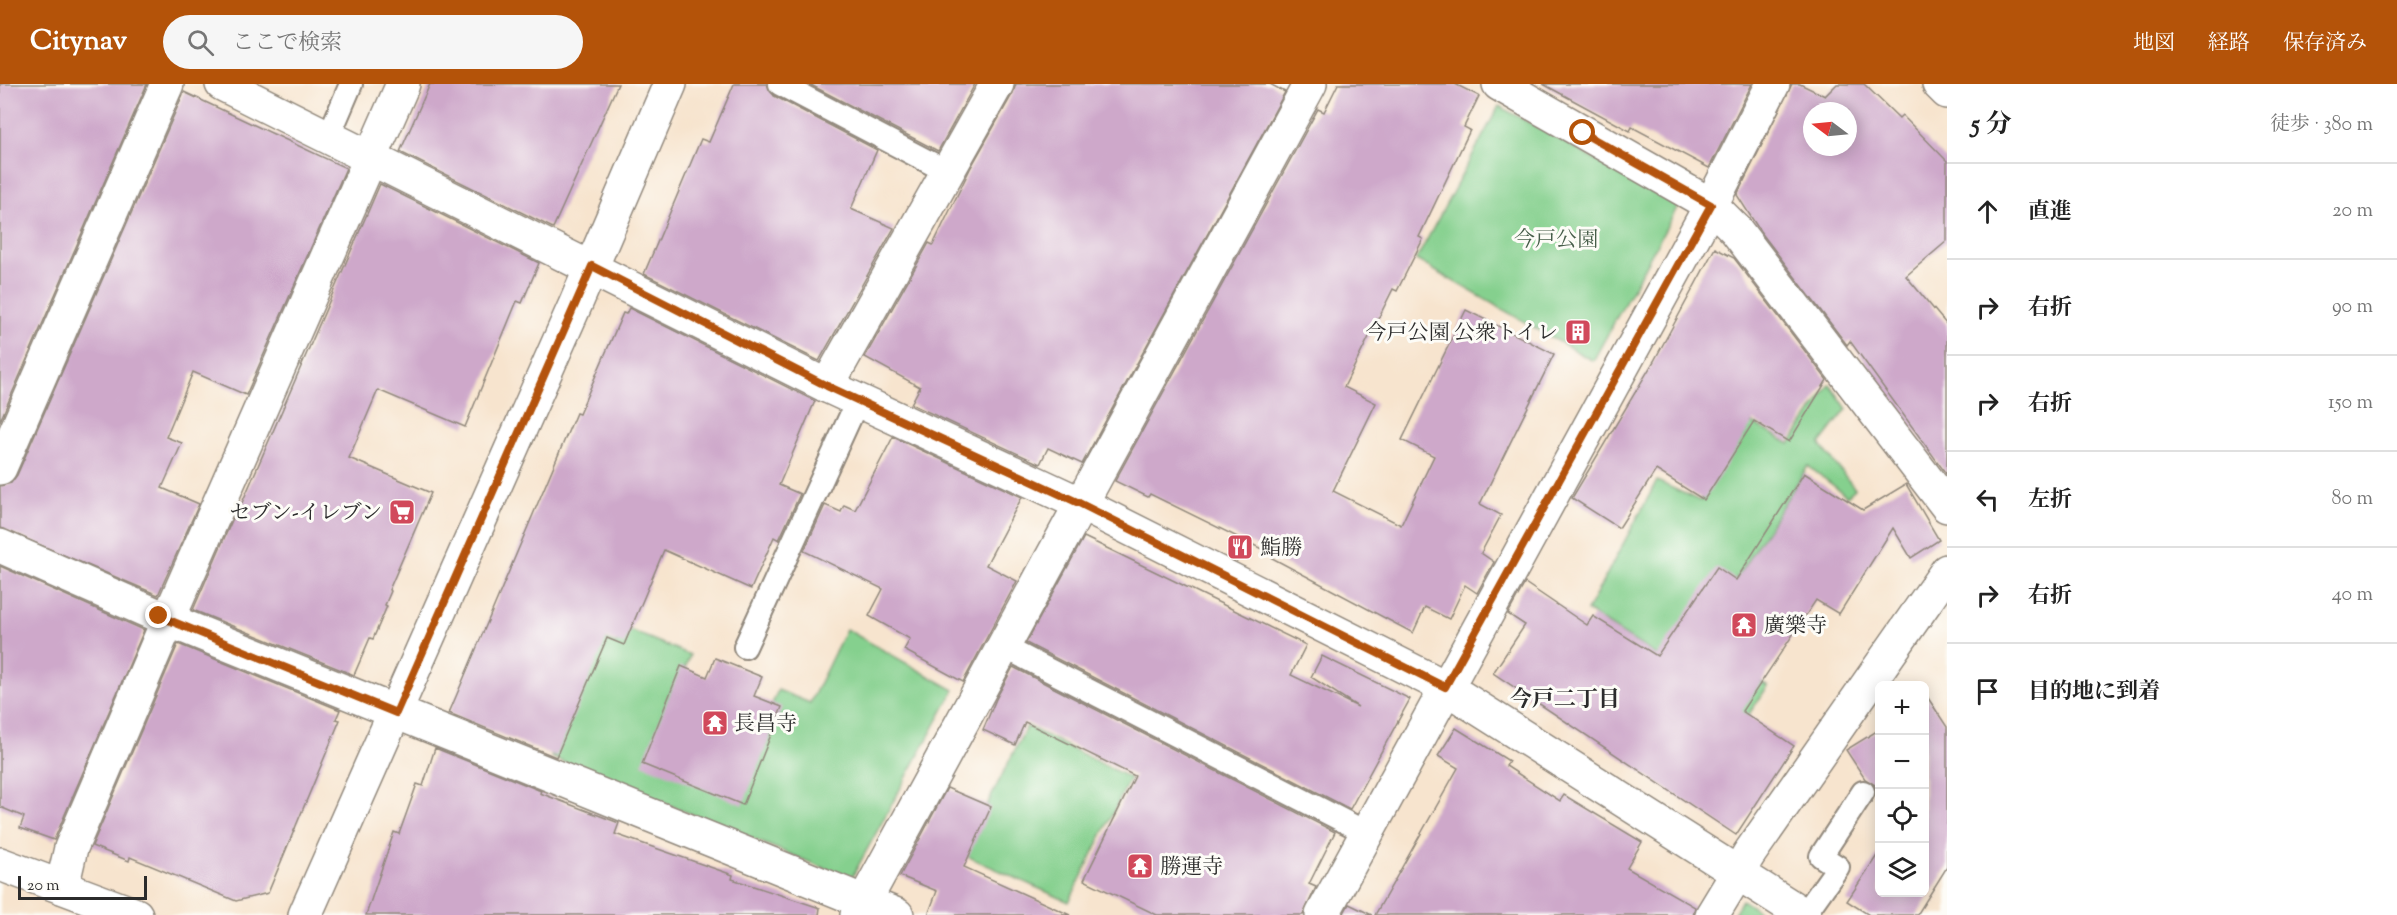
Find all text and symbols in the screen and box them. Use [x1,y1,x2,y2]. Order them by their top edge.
search box [163,15,583,69]
text: Citynav [30,22,127,62]
icon: search [184,26,217,59]
text: ここで検索 [232,28,342,60]
text: 地図 [2133,29,2175,59]
text: 経路 [2208,29,2250,59]
text: 保存済み [2283,29,2367,59]
north arrow [1803,102,1857,156]
text: 5 分 [1971,107,2011,144]
text: 徒歩 · 380 m [2270,111,2373,140]
route start [1569,119,1595,145]
icon: ahead [1971,195,2004,228]
text: 直進 [2028,197,2072,229]
text: 20 m [2332,197,2373,226]
park label: 今戸公園 [1514,226,1598,256]
icon: right [1971,291,2004,324]
text: 右折 [2028,293,2072,325]
text: 90 m [2332,293,2373,322]
building icon: 今戸公園 公衆トイレ [1563,317,1593,347]
place label: 今戸公園 公衆トイレ [1366,319,1558,349]
icon: right [1971,387,2004,420]
text: 右折 [2028,389,2072,421]
text: 150 m [2328,389,2373,418]
icon: left [1971,483,2004,516]
text: 左折 [2028,485,2072,517]
text: 80 m [2332,485,2373,514]
supermarket icon: セブン-イレブン [387,497,417,527]
place label: セブン-イレブン [230,499,382,529]
restaurant icon: 鮨勝 [1225,532,1255,562]
place label: 鮨勝 [1260,534,1302,564]
icon: right [1971,579,2004,612]
text: 右折 [2028,581,2072,613]
text: 40 m [2332,581,2373,610]
route end [145,602,171,628]
temple icon: 廣樂寺 [1729,610,1759,640]
place label: 廣樂寺 [1764,612,1827,642]
icon: arrive [1971,675,2004,708]
text: 目的地に到着 [2028,677,2160,709]
map controls [1875,681,1929,897]
button: + [1875,681,1929,735]
district label: 今戸二丁目 [1510,685,1620,717]
temple icon: 長昌寺 [700,708,730,738]
place label: 長昌寺 [734,710,797,740]
button: − [1875,735,1929,789]
button: locate [1875,789,1929,843]
button: layers [1875,843,1929,897]
temple icon: 勝運寺 [1125,851,1155,881]
place label: 勝運寺 [1160,853,1223,883]
scale bar [18,873,147,900]
text: 20 m [27,875,60,898]

